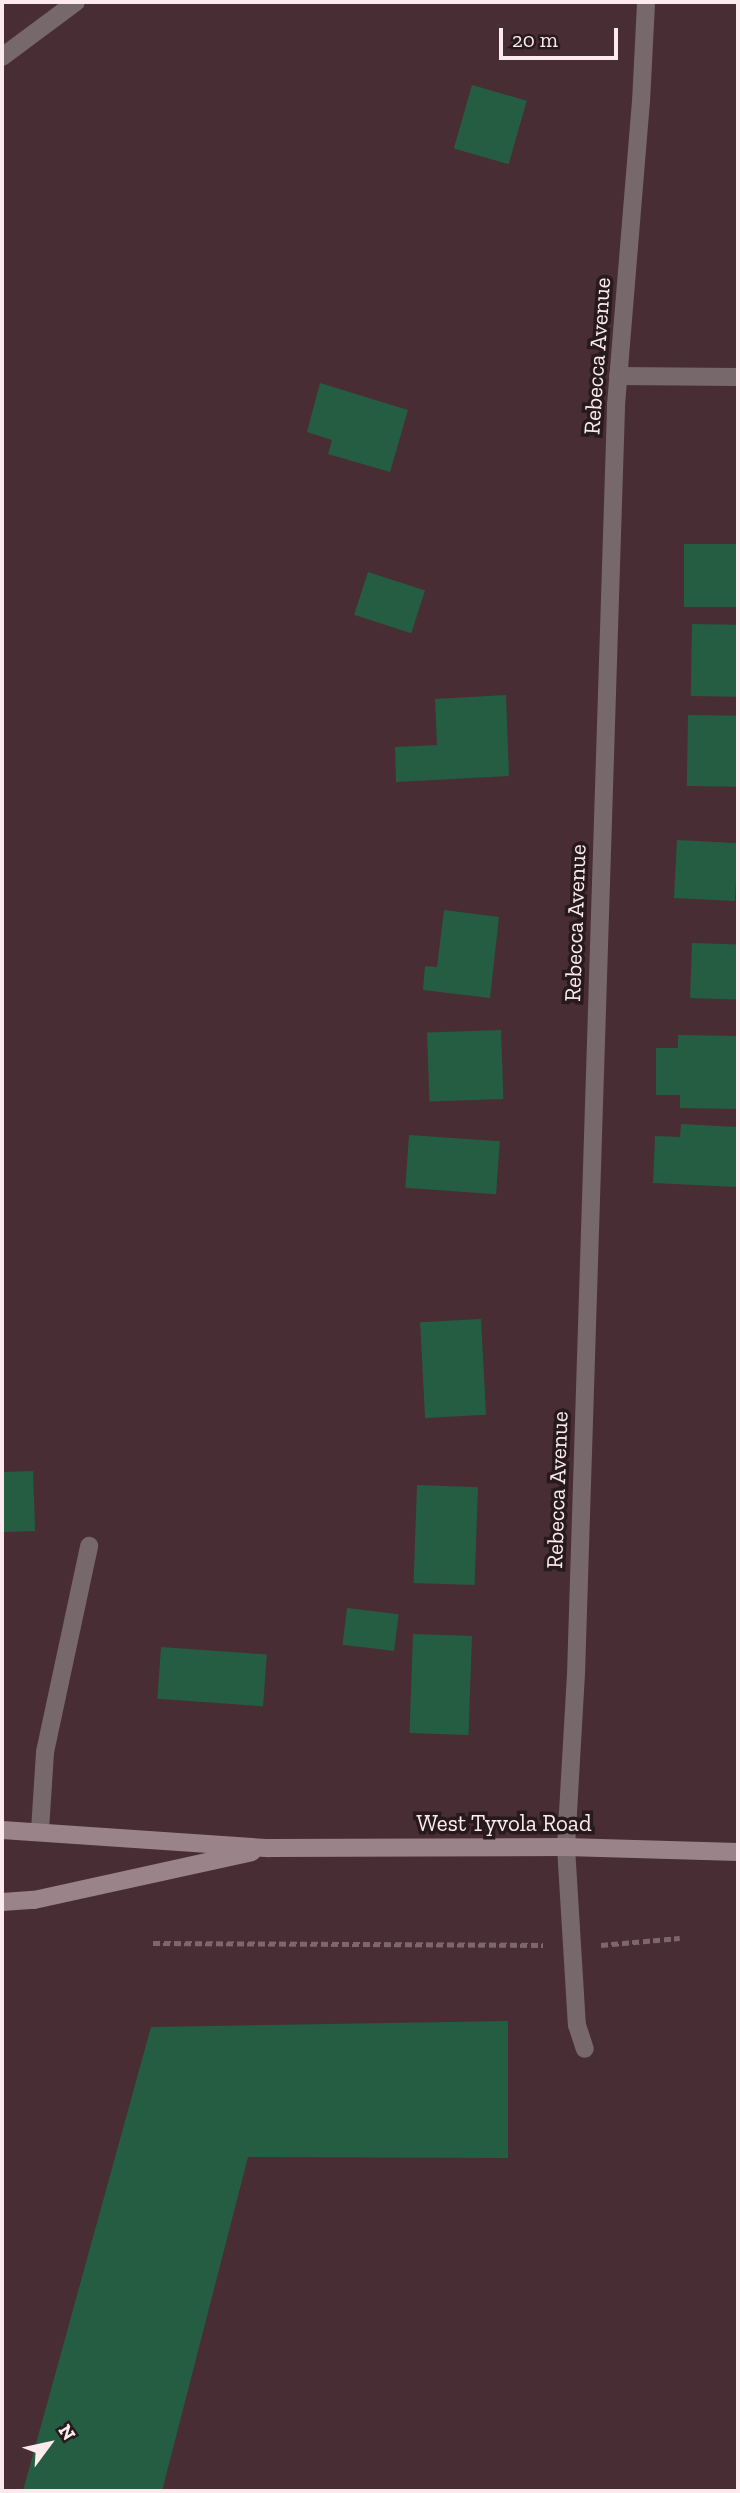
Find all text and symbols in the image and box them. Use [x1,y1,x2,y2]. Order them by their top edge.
scale bar [502,14,621,58]
text: 20 m [512,27,558,52]
street label: Rebecca Avenue [578,276,616,436]
street label: Rebecca Avenue [558,843,592,1003]
street label: Rebecca Avenue [540,1410,574,1570]
street label: West Tyvola Road [416,1809,592,1837]
north arrow [14,2409,84,2479]
text: N [53,2420,81,2445]

